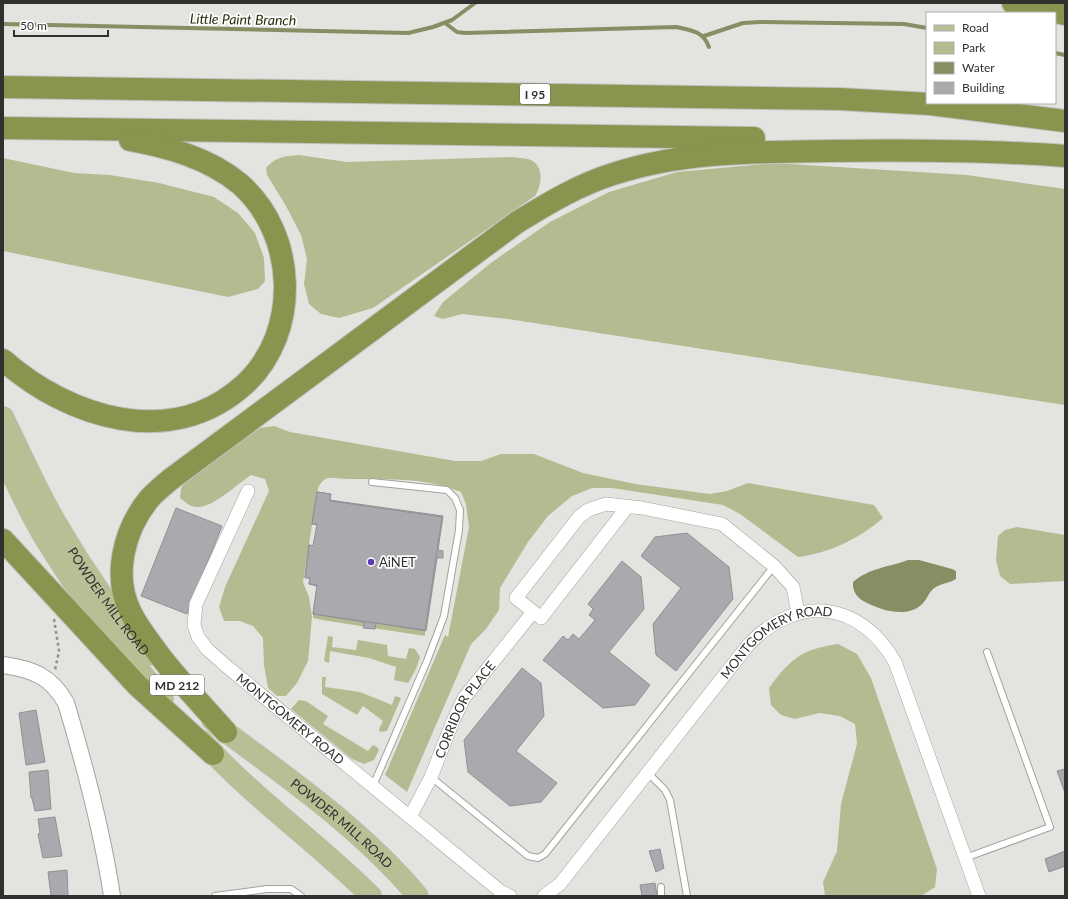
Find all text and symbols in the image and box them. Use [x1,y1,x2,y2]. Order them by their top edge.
water label: Little Paint Branch [190,10,296,28]
scale bar [14,12,108,38]
legend [926,12,1056,104]
text: 50 m [20,18,47,33]
text: Road [962,20,989,35]
text: Park [962,40,986,55]
text: Water [962,60,995,75]
text: Building [962,80,1005,95]
road number: I 95 [520,84,550,104]
street label: POWDER MILL ROAD [65,544,153,659]
place label: AiNET [379,554,416,570]
marker: AiNET [366,557,376,567]
street label: MONTGOMERY ROAD [717,603,833,682]
street label: CORRIDOR PLACE [431,658,498,761]
street label: MONTGOMERY ROAD [233,670,348,768]
road number: MD 212 [150,675,204,695]
street label: POWDER MILL ROAD [288,775,396,872]

